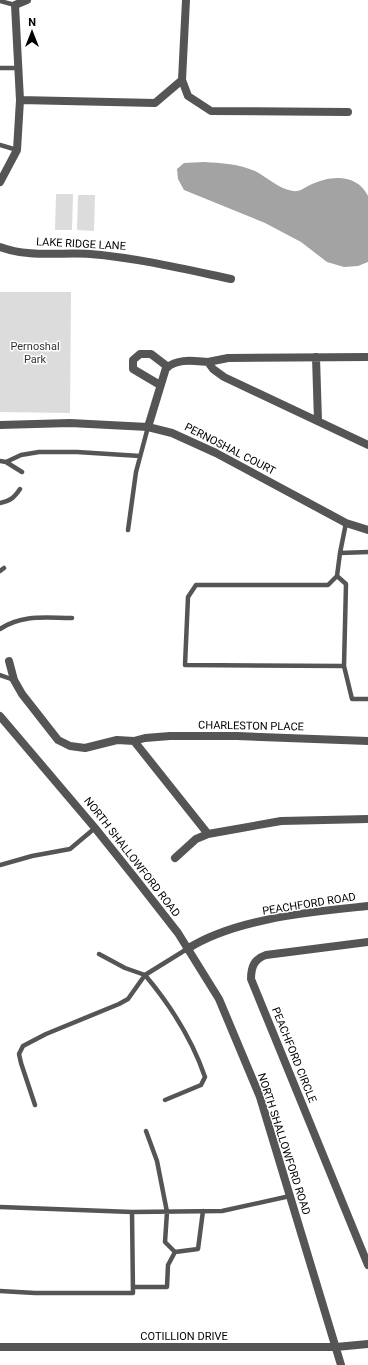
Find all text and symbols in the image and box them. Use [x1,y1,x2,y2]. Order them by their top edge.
north arrow [12,12,52,52]
text: N [28,16,36,29]
street label: LAKE RIDGE LANE [36,235,126,253]
park label: Pernoshal Park [10,340,60,366]
street label: PERNOSHAL COURT [182,420,278,478]
street label: CHARLESTON PLACE [198,719,304,733]
street label: NORTH SHALLOWFORD ROAD [81,795,183,919]
street label: PEACHFORD ROAD [261,890,357,918]
street label: PEACHFORD CIRCLE [269,1005,319,1105]
street label: NORTH SHALLOWFORD ROAD [255,1071,313,1217]
street label: COTILLION DRIVE [140,1330,228,1343]

